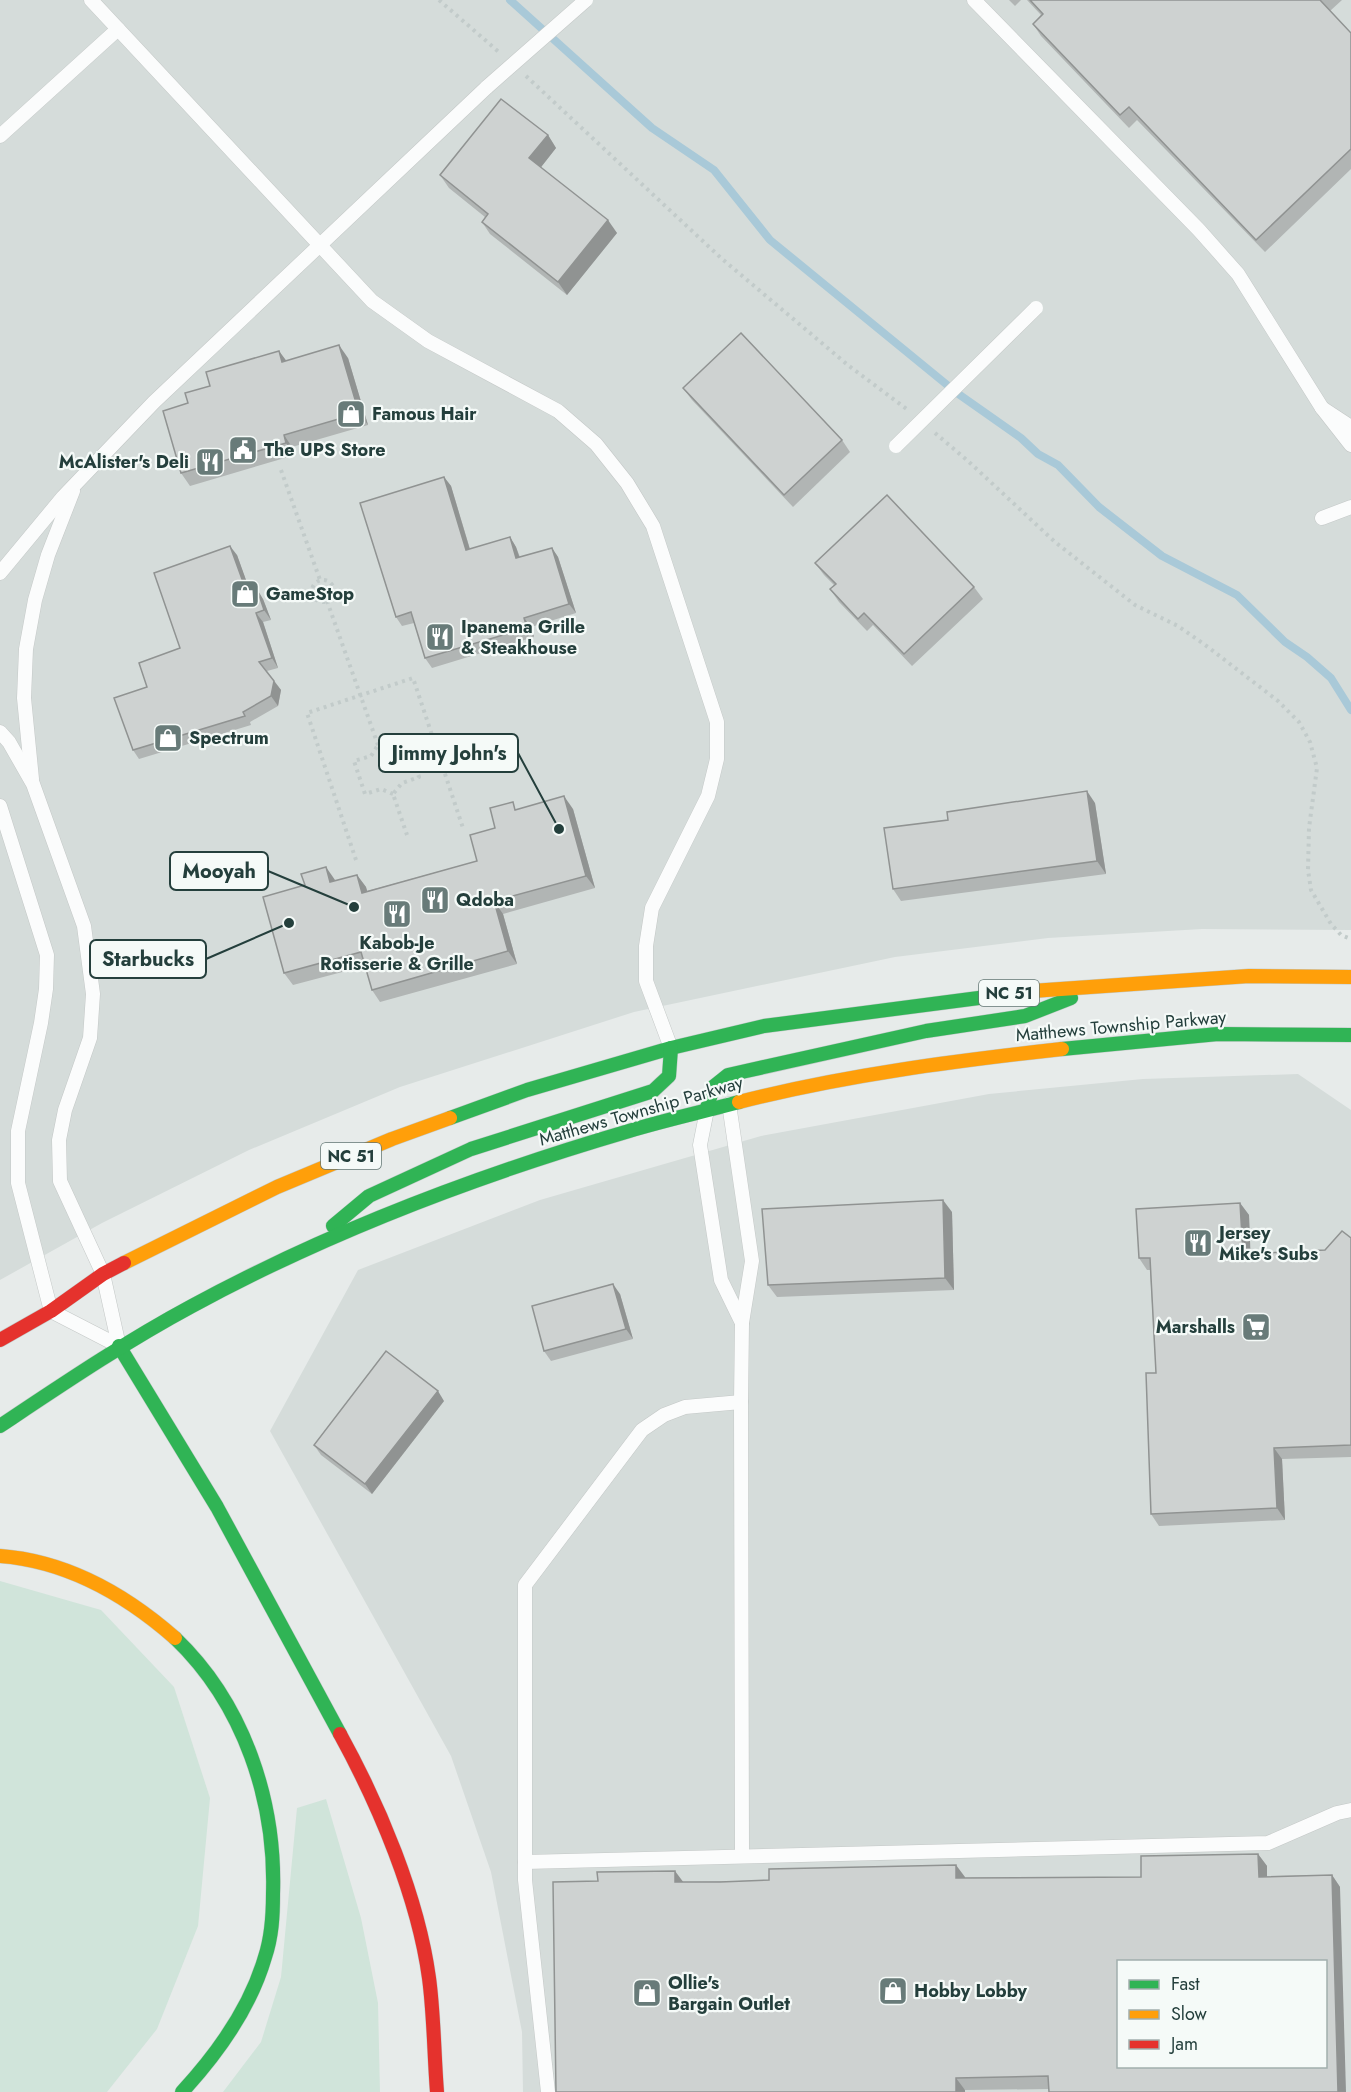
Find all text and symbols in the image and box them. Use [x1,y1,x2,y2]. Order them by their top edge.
shop icon: Famous Hair [335,398,367,430]
place label: Famous Hair [372,401,477,427]
public building icon: The UPS Store [227,434,259,466]
place label: The UPS Store [264,437,386,463]
restaurant icon: McAlister's Deli [194,446,226,478]
place label: McAlister's Deli [59,449,189,475]
shop icon: GameStop [229,578,261,610]
place label: GameStop [266,581,354,607]
place label: Ipanema Grille & Steakhouse [461,614,585,661]
restaurant icon: Ipanema Grille & Steakhouse [424,621,456,653]
shop icon: Spectrum [152,722,184,754]
place label: Spectrum [189,725,269,751]
callout: Jimmy John's [379,734,518,772]
text: Jimmy John's [387,739,507,768]
callout: Mooyah [170,852,268,890]
text: Mooyah [182,857,256,886]
restaurant icon: Qdoba [419,884,451,916]
place label: Qdoba [456,887,514,913]
restaurant icon: Kabob-Je Rotisserie & Grille [381,898,413,930]
place label: Kabob-Je Rotisserie & Grille [320,930,474,977]
callout: Starbucks [90,940,206,978]
text: Starbucks [102,945,194,974]
road number: NC 51 [979,980,1039,1006]
street label: Matthews Township Parkway [1015,1004,1227,1048]
street label: Matthews Township Parkway [536,1069,746,1153]
road number: NC 51 [321,1143,381,1169]
place label: Jersey Mike's Subs [1216,1220,1318,1267]
restaurant icon: Jersey Mike's Subs [1182,1227,1214,1259]
supermarket icon: Marshalls [1240,1311,1272,1343]
place label: Marshalls [1156,1314,1235,1340]
legend [1117,1960,1327,2068]
place label: Ollie's Bargain Outlet [668,1970,790,2017]
text: Fast [1171,1971,1200,1997]
shop icon: Hobby Lobby [877,1975,909,2007]
shop icon: Ollie's Bargain Outlet [631,1977,663,2009]
place label: Hobby Lobby [914,1978,1028,2004]
text: Slow [1171,2001,1208,2027]
text: Jam [1169,2031,1198,2057]

